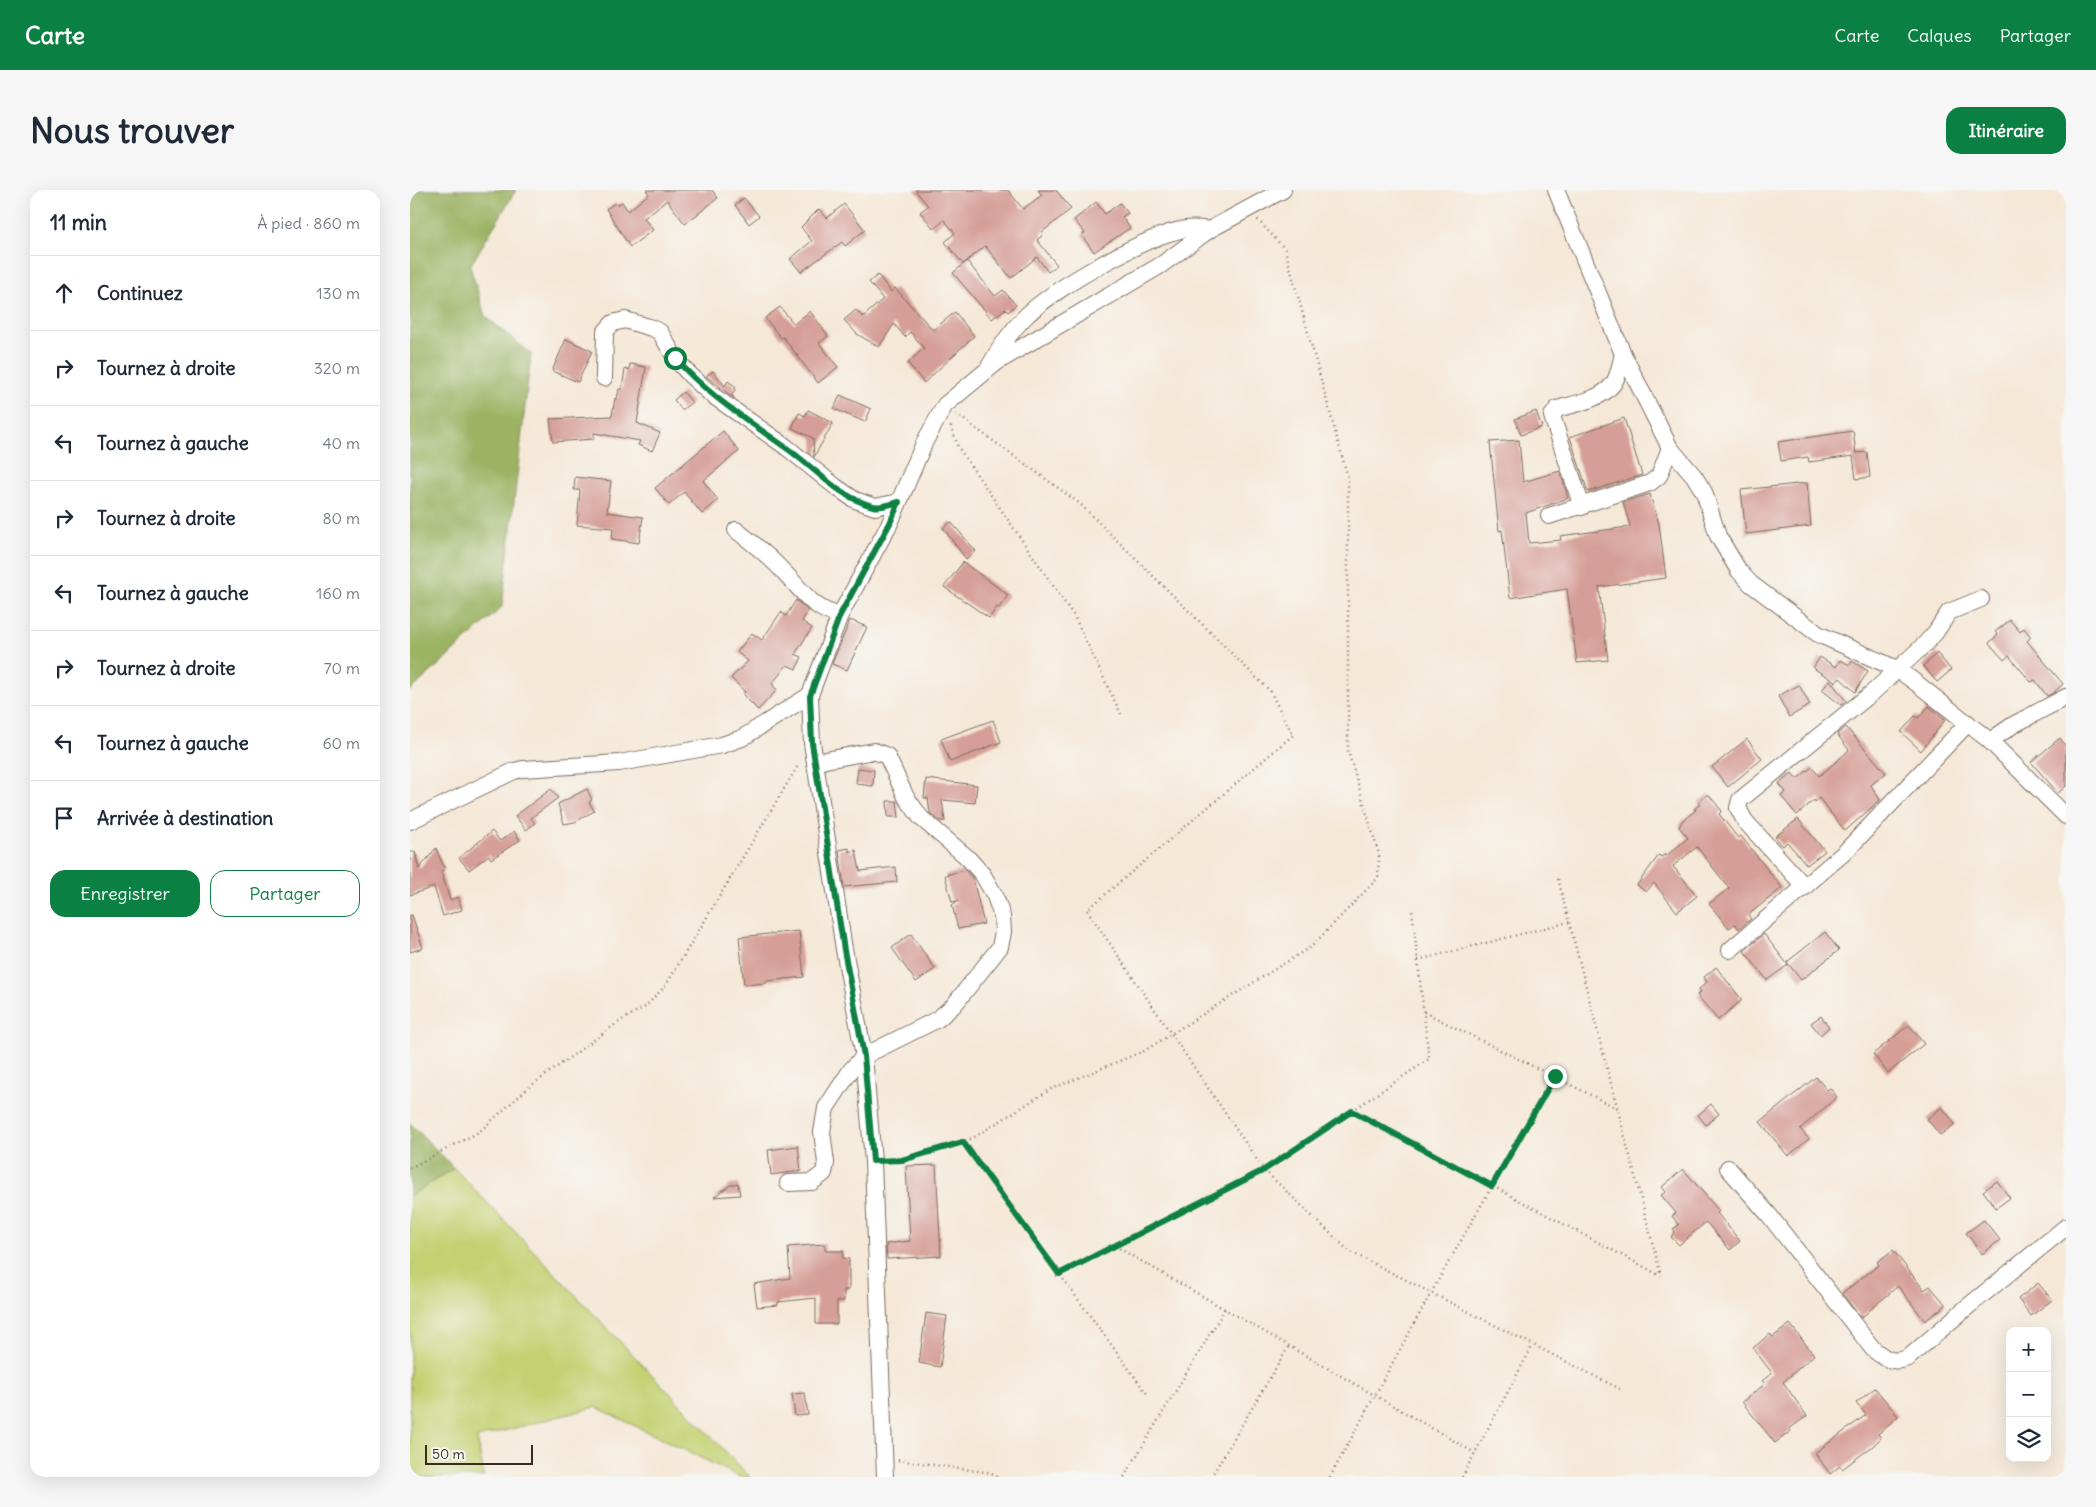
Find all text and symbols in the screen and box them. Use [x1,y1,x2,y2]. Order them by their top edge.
text: Carte [25,20,85,50]
text: Carte [1834,24,1879,47]
text: Calques [1907,24,1972,47]
text: Partager [2000,24,2071,47]
button: Itinéraire [1946,107,2066,154]
text: Nous trouver [30,108,234,152]
text: 11 min [50,209,107,236]
text: À pied · 860 m [257,213,360,233]
icon: ahead [50,279,78,307]
text: Continuez [97,281,183,305]
text: 130 m [316,283,360,303]
route start [664,347,687,370]
icon: right [50,354,78,382]
text: Tournez à droite [97,356,236,380]
text: 320 m [314,358,360,378]
icon: left [50,429,78,457]
text: Tournez à gauche [97,431,249,455]
text: 40 m [322,433,360,453]
icon: right [50,504,78,532]
text: Tournez à droite [97,506,236,530]
text: 80 m [322,508,360,528]
icon: left [50,579,78,607]
text: Tournez à gauche [97,581,249,605]
text: 160 m [316,583,360,603]
icon: right [50,654,78,682]
text: Tournez à droite [97,656,236,680]
text: 70 m [324,658,360,678]
icon: left [50,729,78,757]
text: Tournez à gauche [97,731,249,755]
text: 60 m [322,733,360,753]
icon: arrive [50,804,78,832]
text: Arrivée à destination [97,806,273,830]
button: Enregistrer [50,870,200,917]
button: Partager [210,870,360,917]
route end [1544,1065,1567,1088]
map controls [2006,1327,2051,1462]
button: + [2006,1327,2051,1372]
button: − [2006,1372,2051,1417]
button: layers [2006,1417,2051,1462]
scale bar [425,1442,532,1465]
text: 50 m [432,1445,465,1463]

